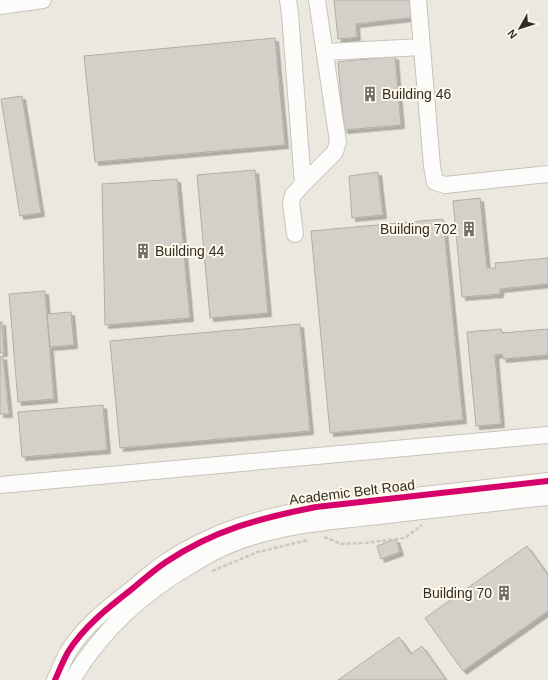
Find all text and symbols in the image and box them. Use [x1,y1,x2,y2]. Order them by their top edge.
north arrow [500,8,540,48]
text: N [505,27,519,41]
building icon: Building 46 [361,85,379,103]
place label: Building 46 [382,86,451,102]
building icon: Building 702 [460,220,478,238]
place label: Building 702 [380,221,457,237]
building icon: Building 44 [134,242,152,260]
place label: Building 44 [155,243,224,259]
street label: Academic Belt Road [288,476,416,508]
building icon: Building 70 [495,584,513,602]
place label: Building 70 [423,585,492,601]

